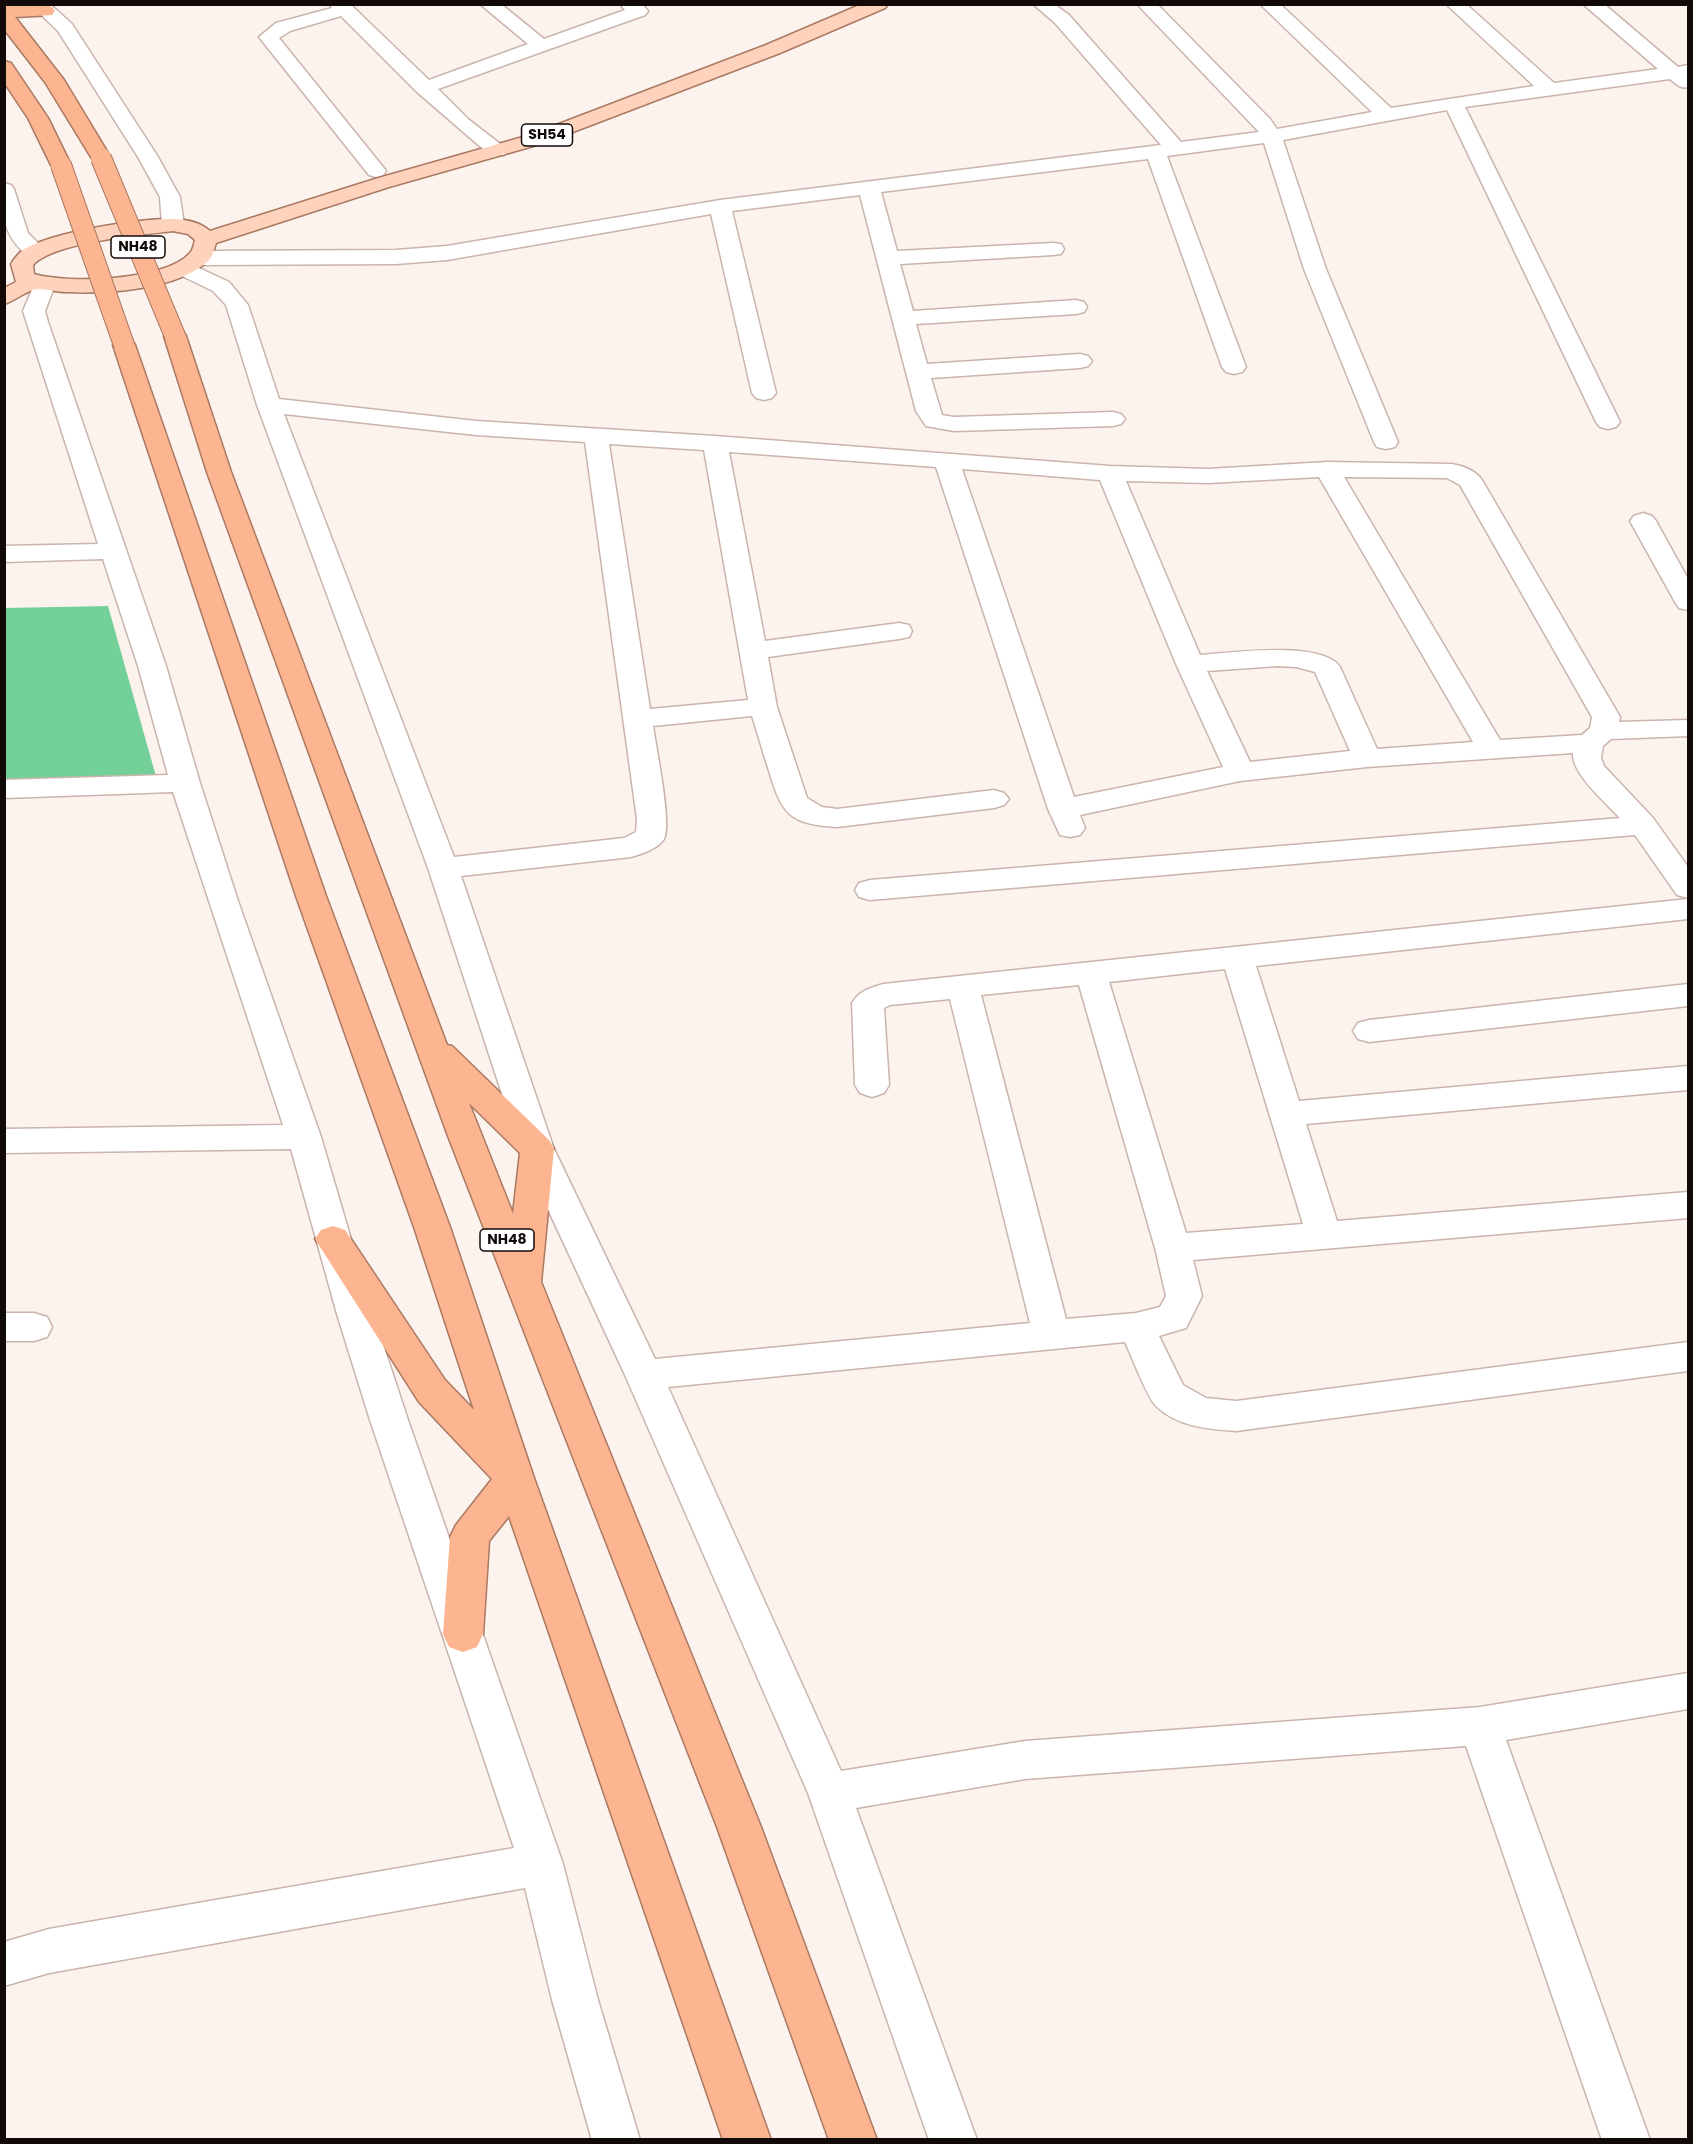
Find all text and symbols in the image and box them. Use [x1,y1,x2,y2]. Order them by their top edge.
road number: SH54 [522,124,572,146]
road number: NH48 [111,236,165,258]
road number: NH48 [480,1229,534,1251]

